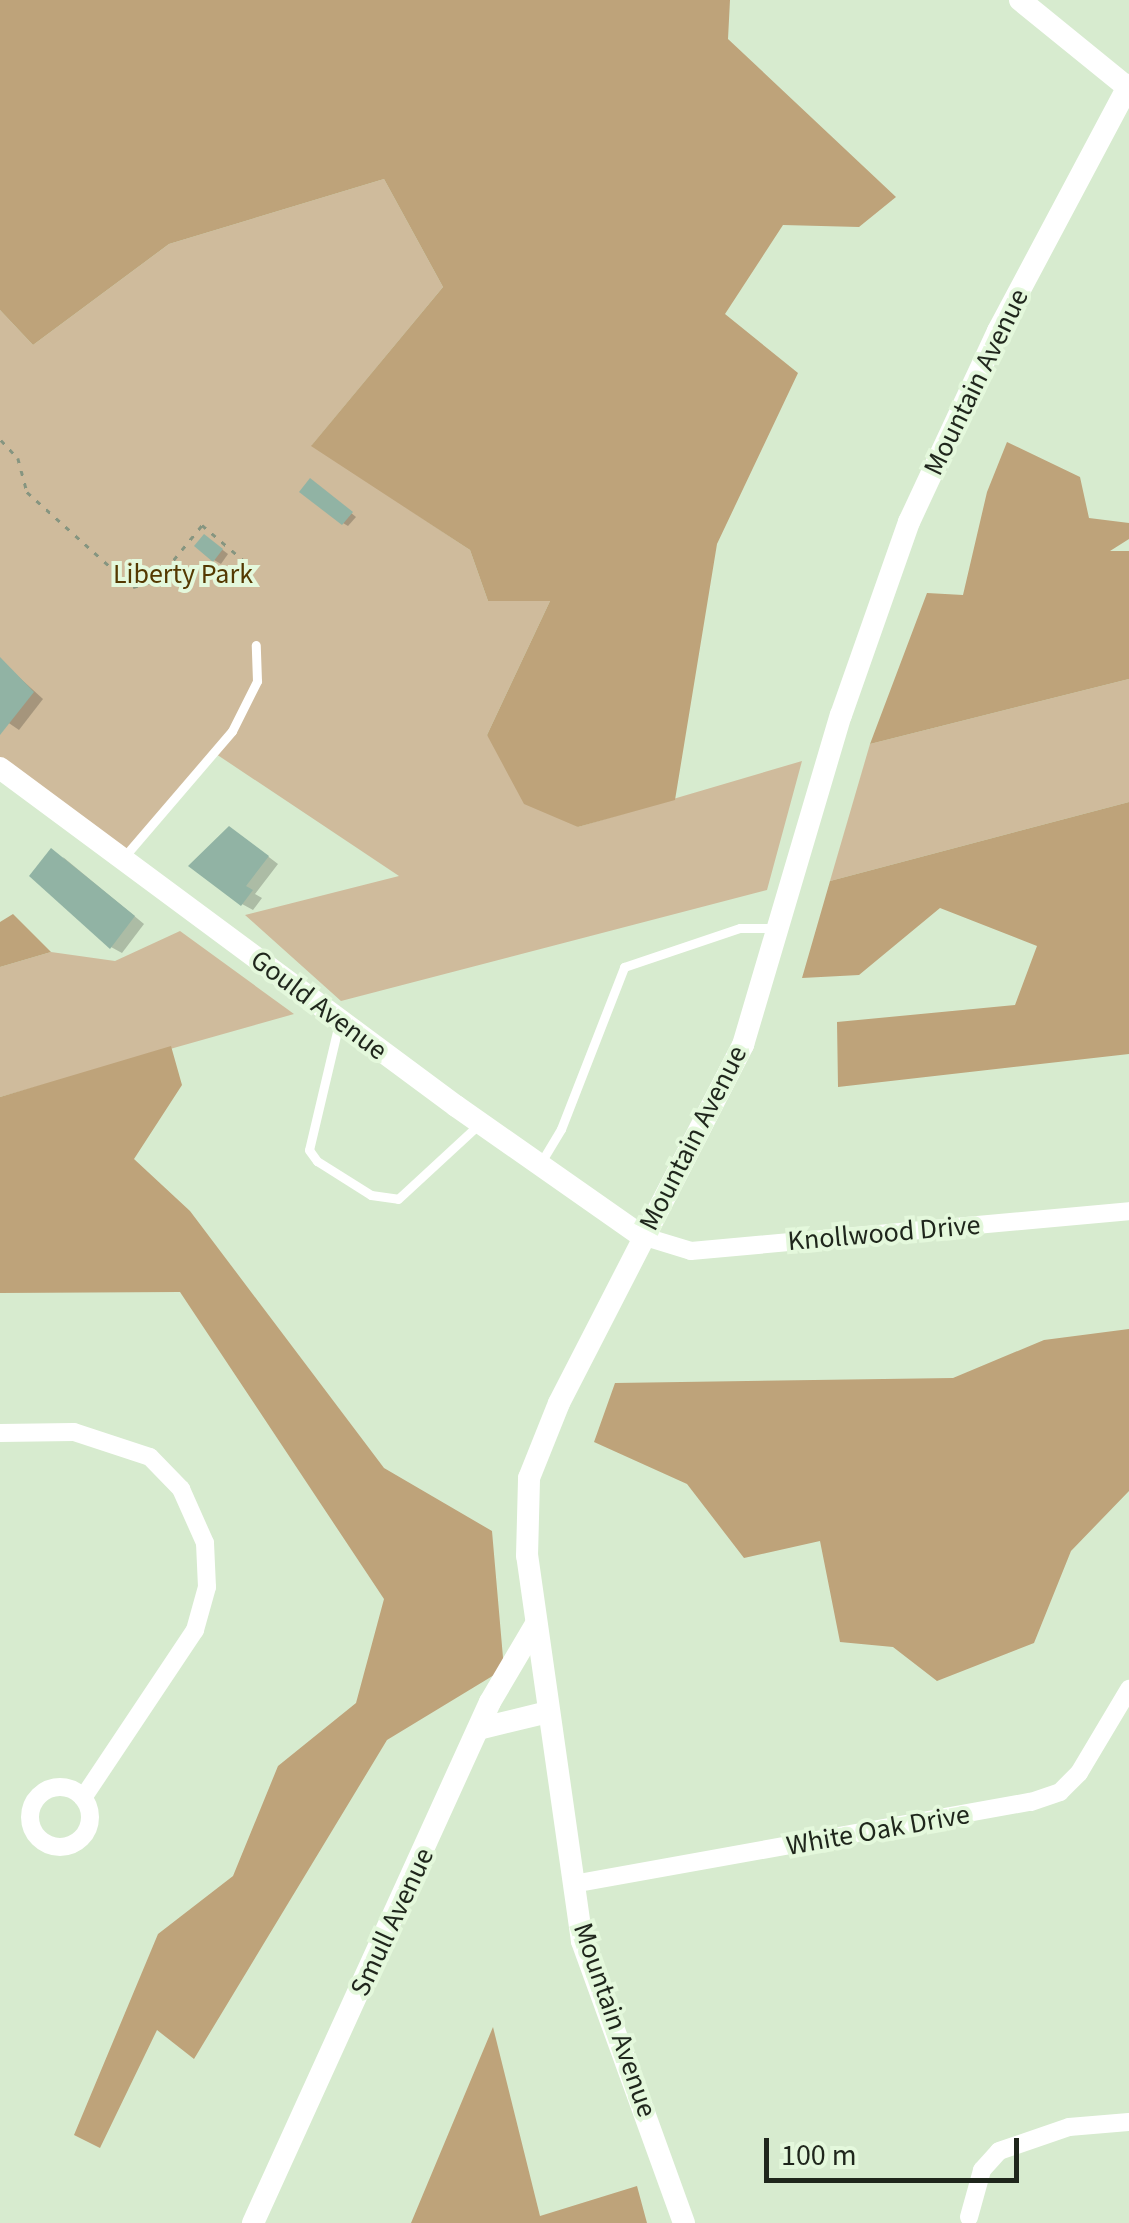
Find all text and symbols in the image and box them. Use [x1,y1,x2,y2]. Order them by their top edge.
street label: Mountain Avenue [916,283,1036,481]
park label: Liberty Park [113,557,253,591]
street label: Gould Avenue [244,943,394,1067]
street label: Mountain Avenue [632,1040,754,1236]
street label: Knollwood Drive [786,1208,982,1258]
street label: White Oak Drive [784,1797,972,1863]
street label: Smull Avenue [343,1843,441,2001]
street label: Mountain Avenue [566,1918,664,2122]
scale bar [769,2118,1024,2180]
text: 100 m [781,2134,857,2177]

